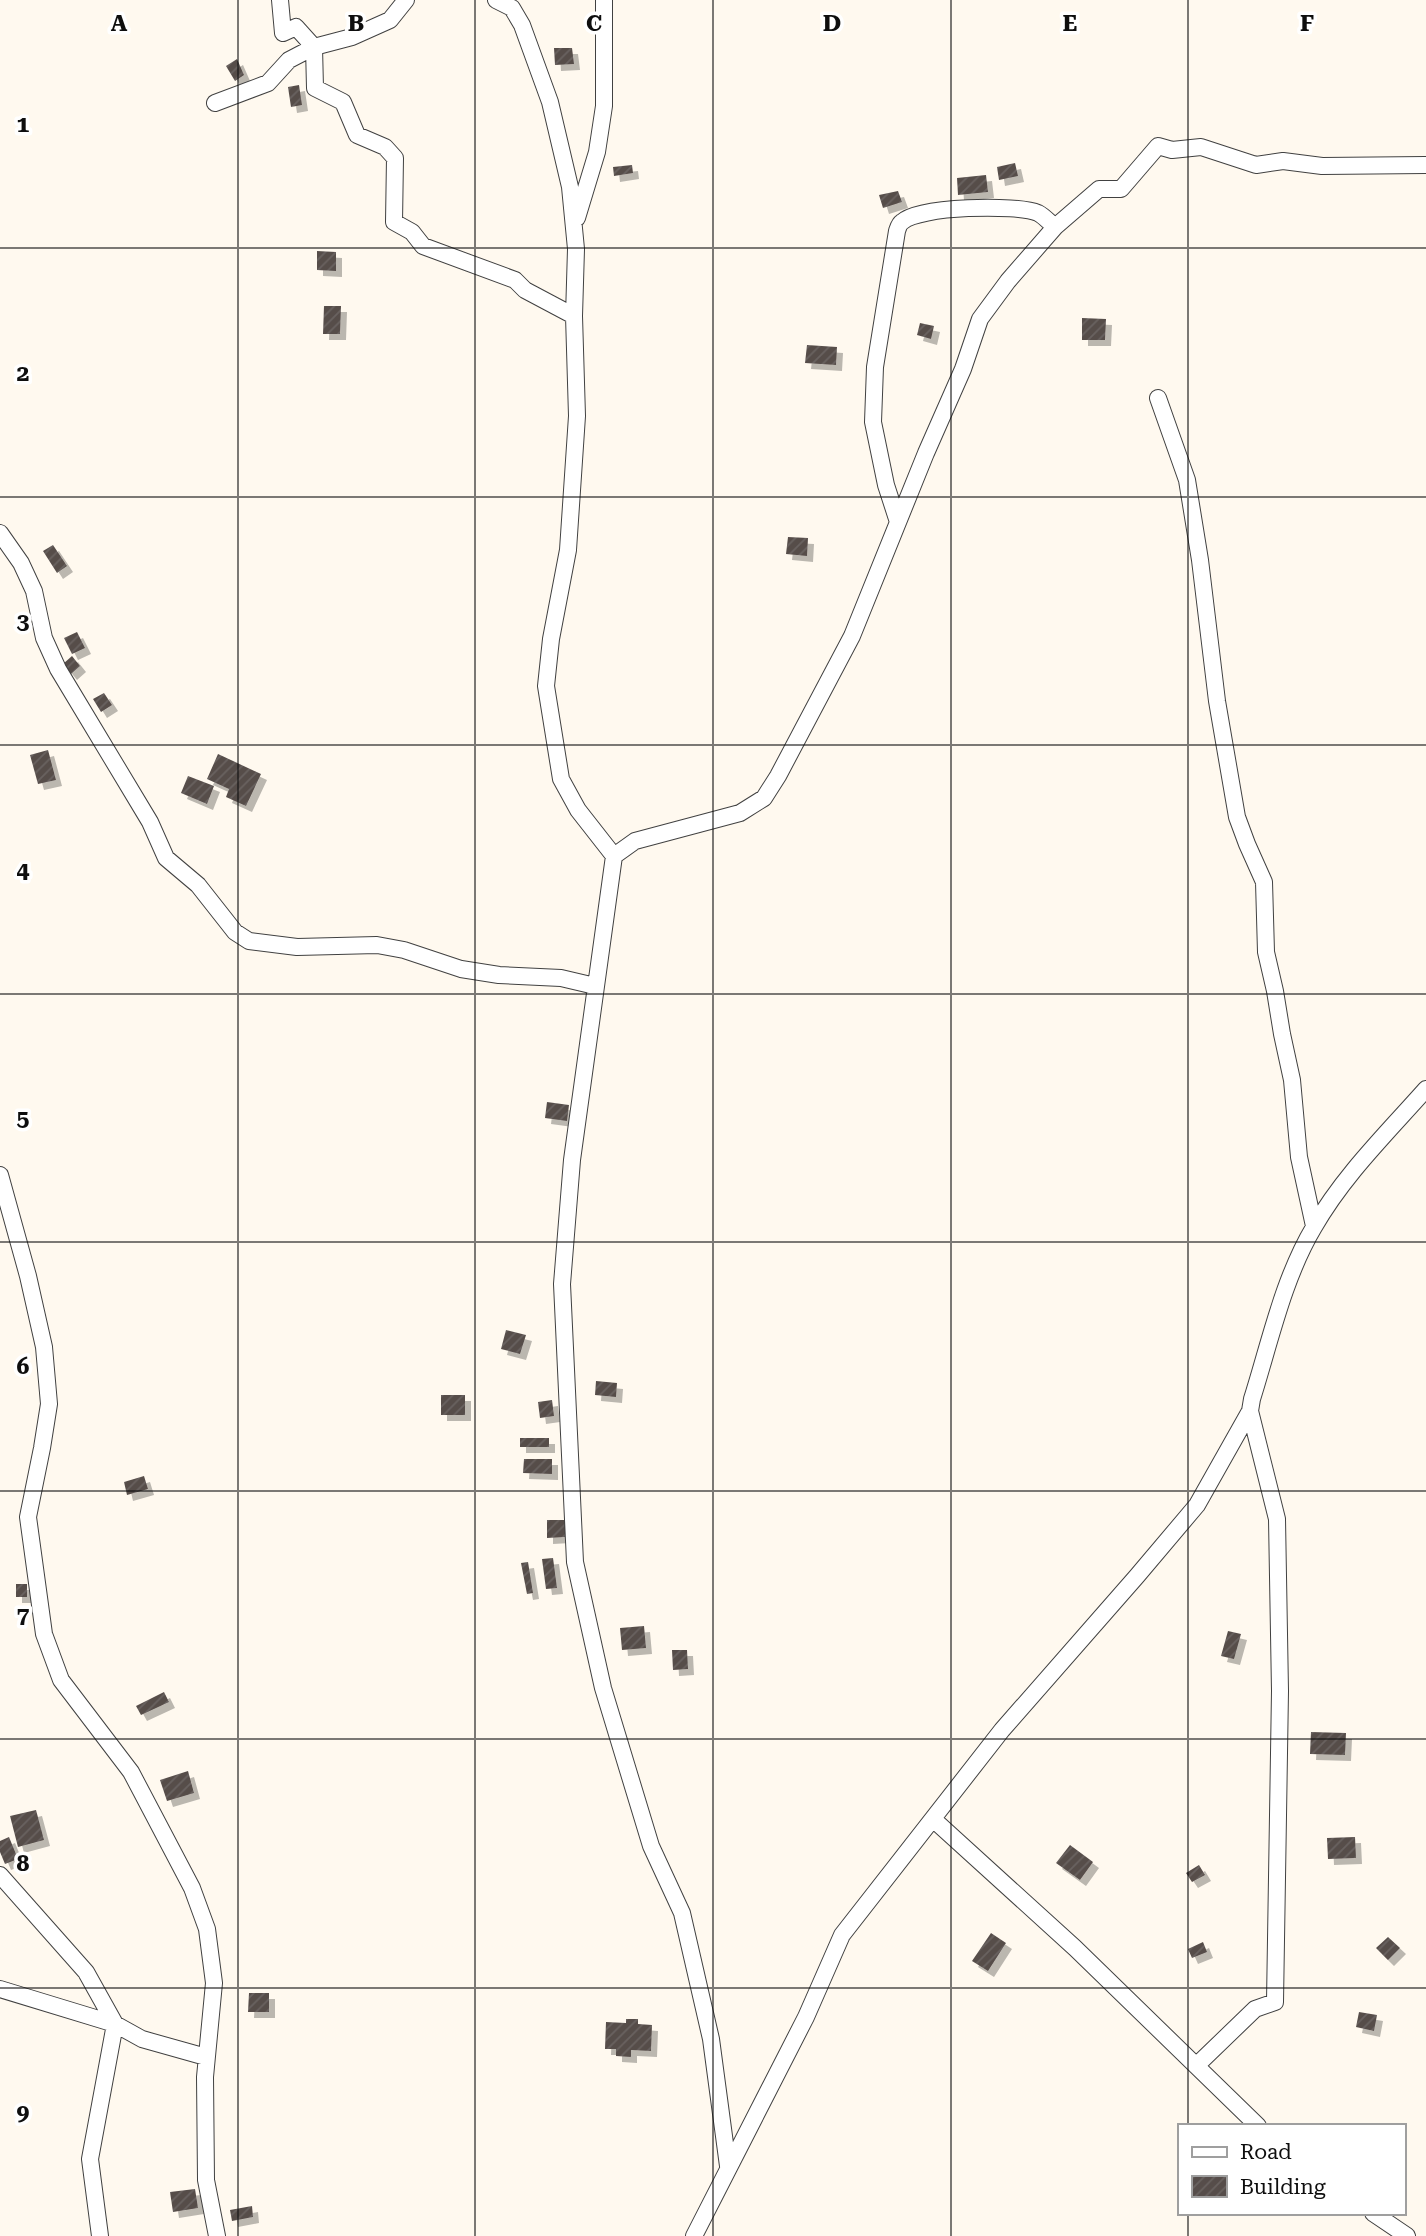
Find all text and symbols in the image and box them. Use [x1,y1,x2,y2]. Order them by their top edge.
text: A [111,10,128,37]
text: B [348,10,364,37]
text: C [586,10,602,37]
text: D [823,10,841,37]
text: E [1063,10,1077,37]
text: F [1300,10,1314,37]
text: 1 [17,111,30,138]
text: 2 [17,360,29,387]
text: 3 [17,608,30,635]
text: 4 [17,857,30,884]
text: 5 [17,1105,30,1132]
text: 6 [17,1353,30,1380]
text: 7 [17,1602,30,1629]
text: 8 [17,1850,30,1877]
text: 9 [17,2099,30,2126]
legend [1178,2124,1405,2215]
text: Road [1240,2140,1292,2164]
text: Building [1240,2175,1326,2199]

